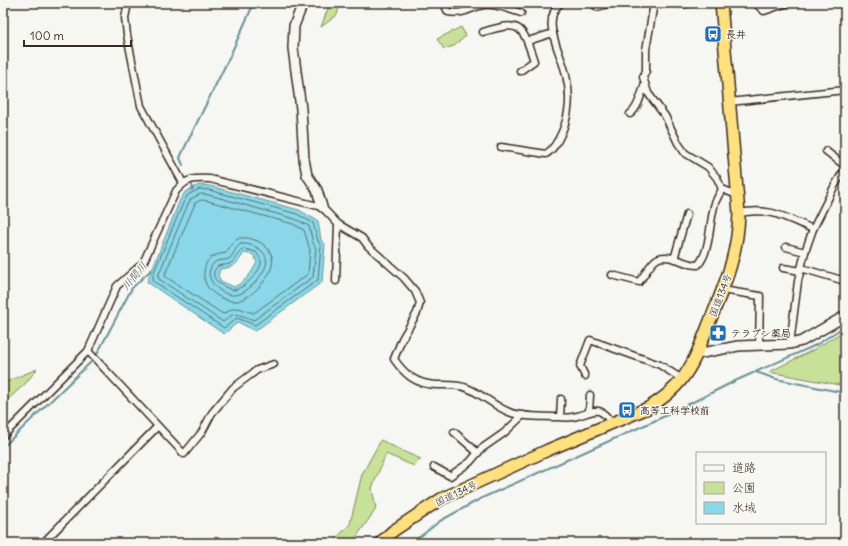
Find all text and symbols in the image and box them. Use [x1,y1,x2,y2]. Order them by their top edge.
scale bar [24,22,131,48]
bus stop icon: 長井 [703,24,723,44]
text: 100 m [30,28,64,43]
place label: 長井 [726,28,746,41]
water label: 川間川 [118,259,150,293]
street label: 国道134号 [706,272,735,319]
pharmacy icon: テラブン薬局 [708,323,728,343]
place label: テラブン薬局 [731,327,791,340]
bus stop icon: 高等工科学校前 [617,400,637,420]
place label: 高等工科学校前 [640,404,710,417]
legend [696,452,826,524]
text: 道路 [732,460,756,475]
street label: 国道134号 [433,478,479,509]
text: 公園 [732,480,756,495]
text: 水域 [732,500,756,515]

